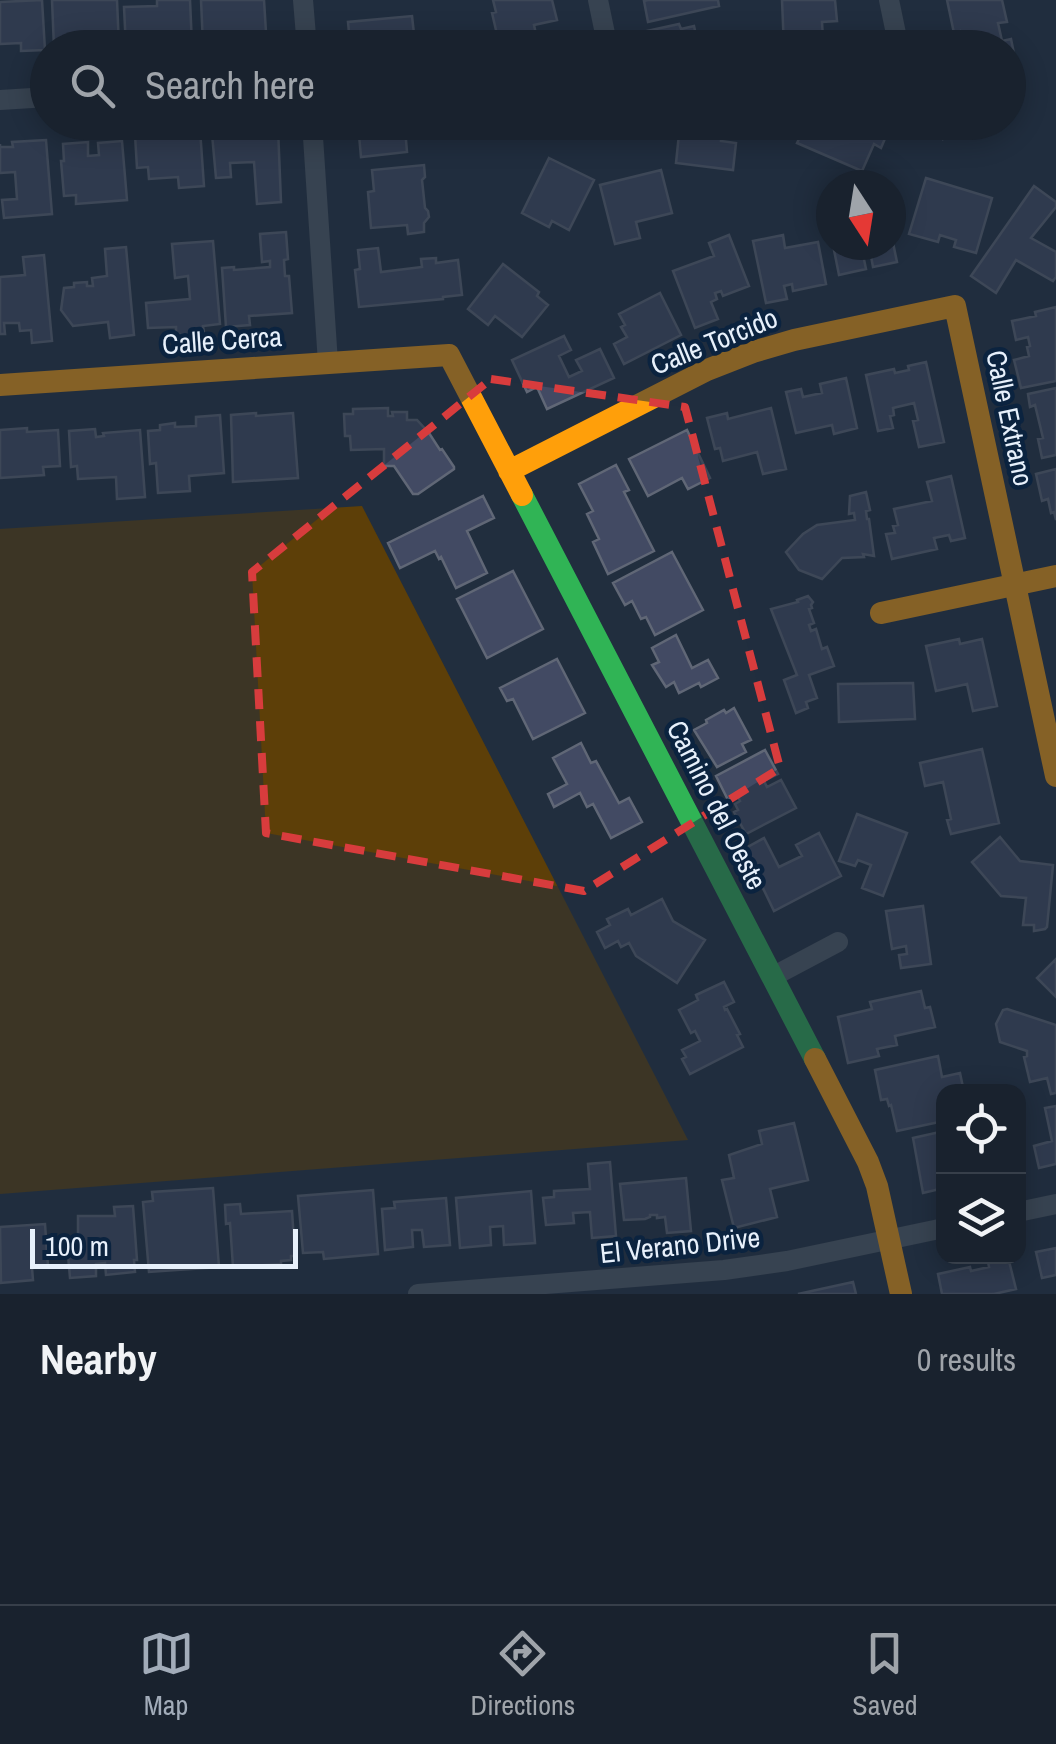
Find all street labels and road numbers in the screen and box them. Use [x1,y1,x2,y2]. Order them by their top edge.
street label: Calle Torcido [645,298,783,384]
street label: Calle Cerca [161,317,283,363]
street label: Calle Extrano [977,347,1043,489]
street label: Camino del Oeste [658,714,776,896]
street label: El Verano Drive [598,1218,762,1272]

